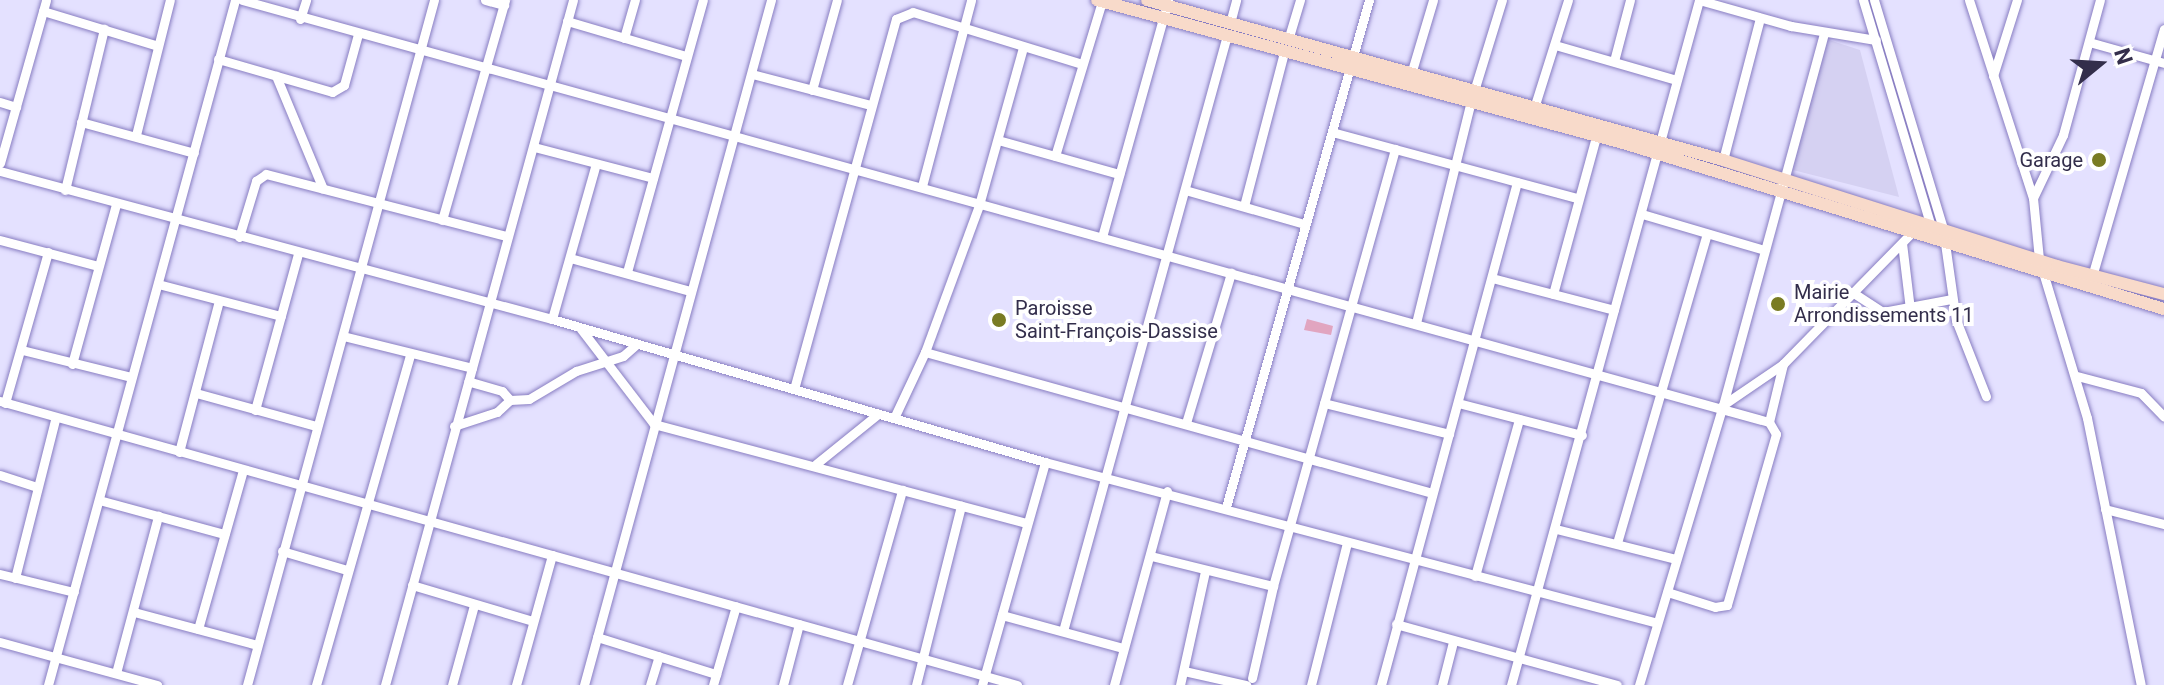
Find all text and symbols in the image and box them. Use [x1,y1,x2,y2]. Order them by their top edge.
north arrow [2060,24,2140,104]
text: N [2109,45,2138,68]
place label: Garage [2019,148,2083,172]
marker: Garage [2090,151,2108,169]
place label: Mairie Arrondissements 11 [1794,280,1974,327]
marker: Mairie Arrondissements 11 [1769,295,1787,313]
place label: Paroisse Saint-François-Dassise [1015,296,1218,343]
marker: Paroisse Saint-François-Dassise [990,311,1008,329]

